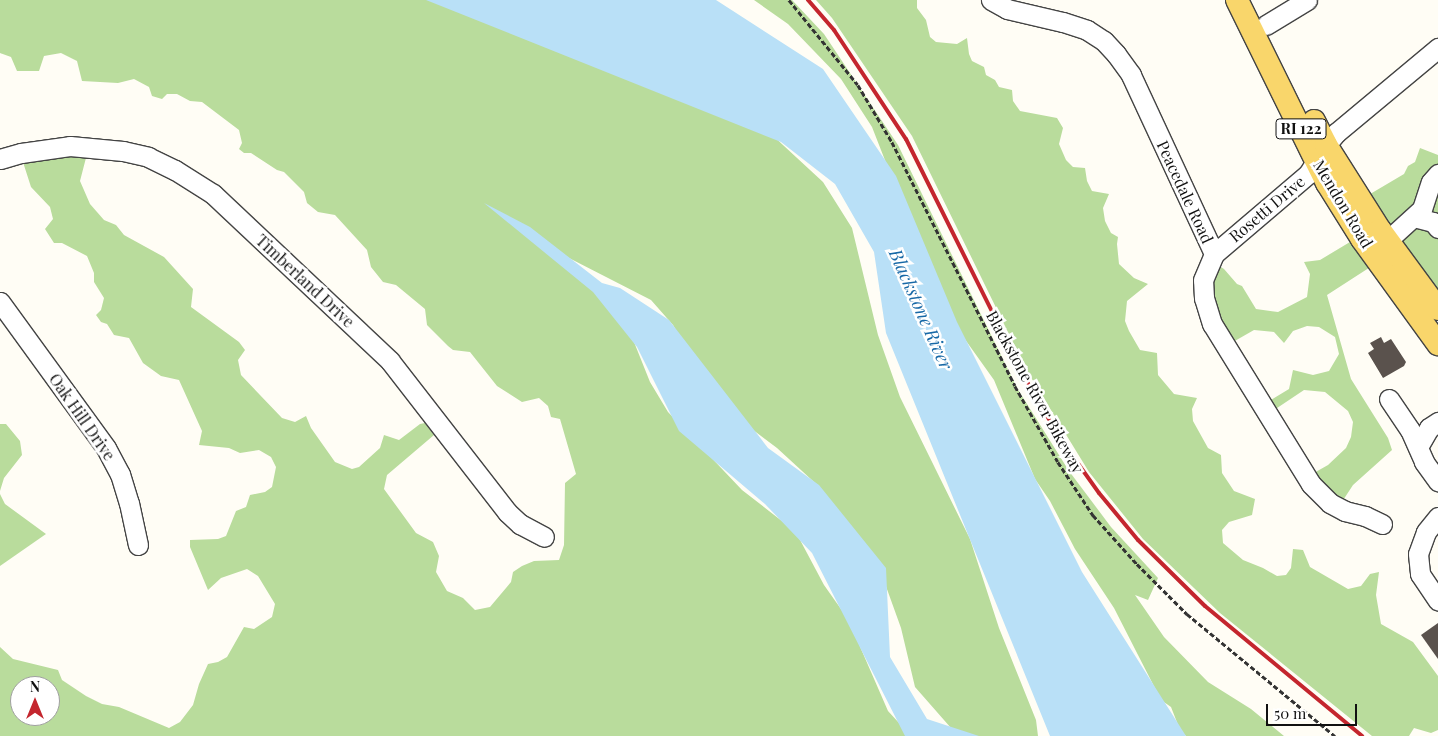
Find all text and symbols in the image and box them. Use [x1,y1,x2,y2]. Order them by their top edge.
road number: RI 122 [1275,116,1327,142]
street label: Peacedale Road [1153,138,1217,246]
street label: Mendon Road [1309,156,1377,252]
street label: Rosetti Drive [1225,172,1309,246]
street label: Timberland Drive [252,231,358,331]
water label: Blackstone River [885,245,957,373]
street label: Blackstone River Bikeway [982,307,1088,477]
street label: Oak Hill Drive [45,370,119,464]
north arrow [10,676,60,726]
text: N [30,677,40,696]
scale bar [1268,694,1359,726]
text: 50 m [1274,703,1306,723]

